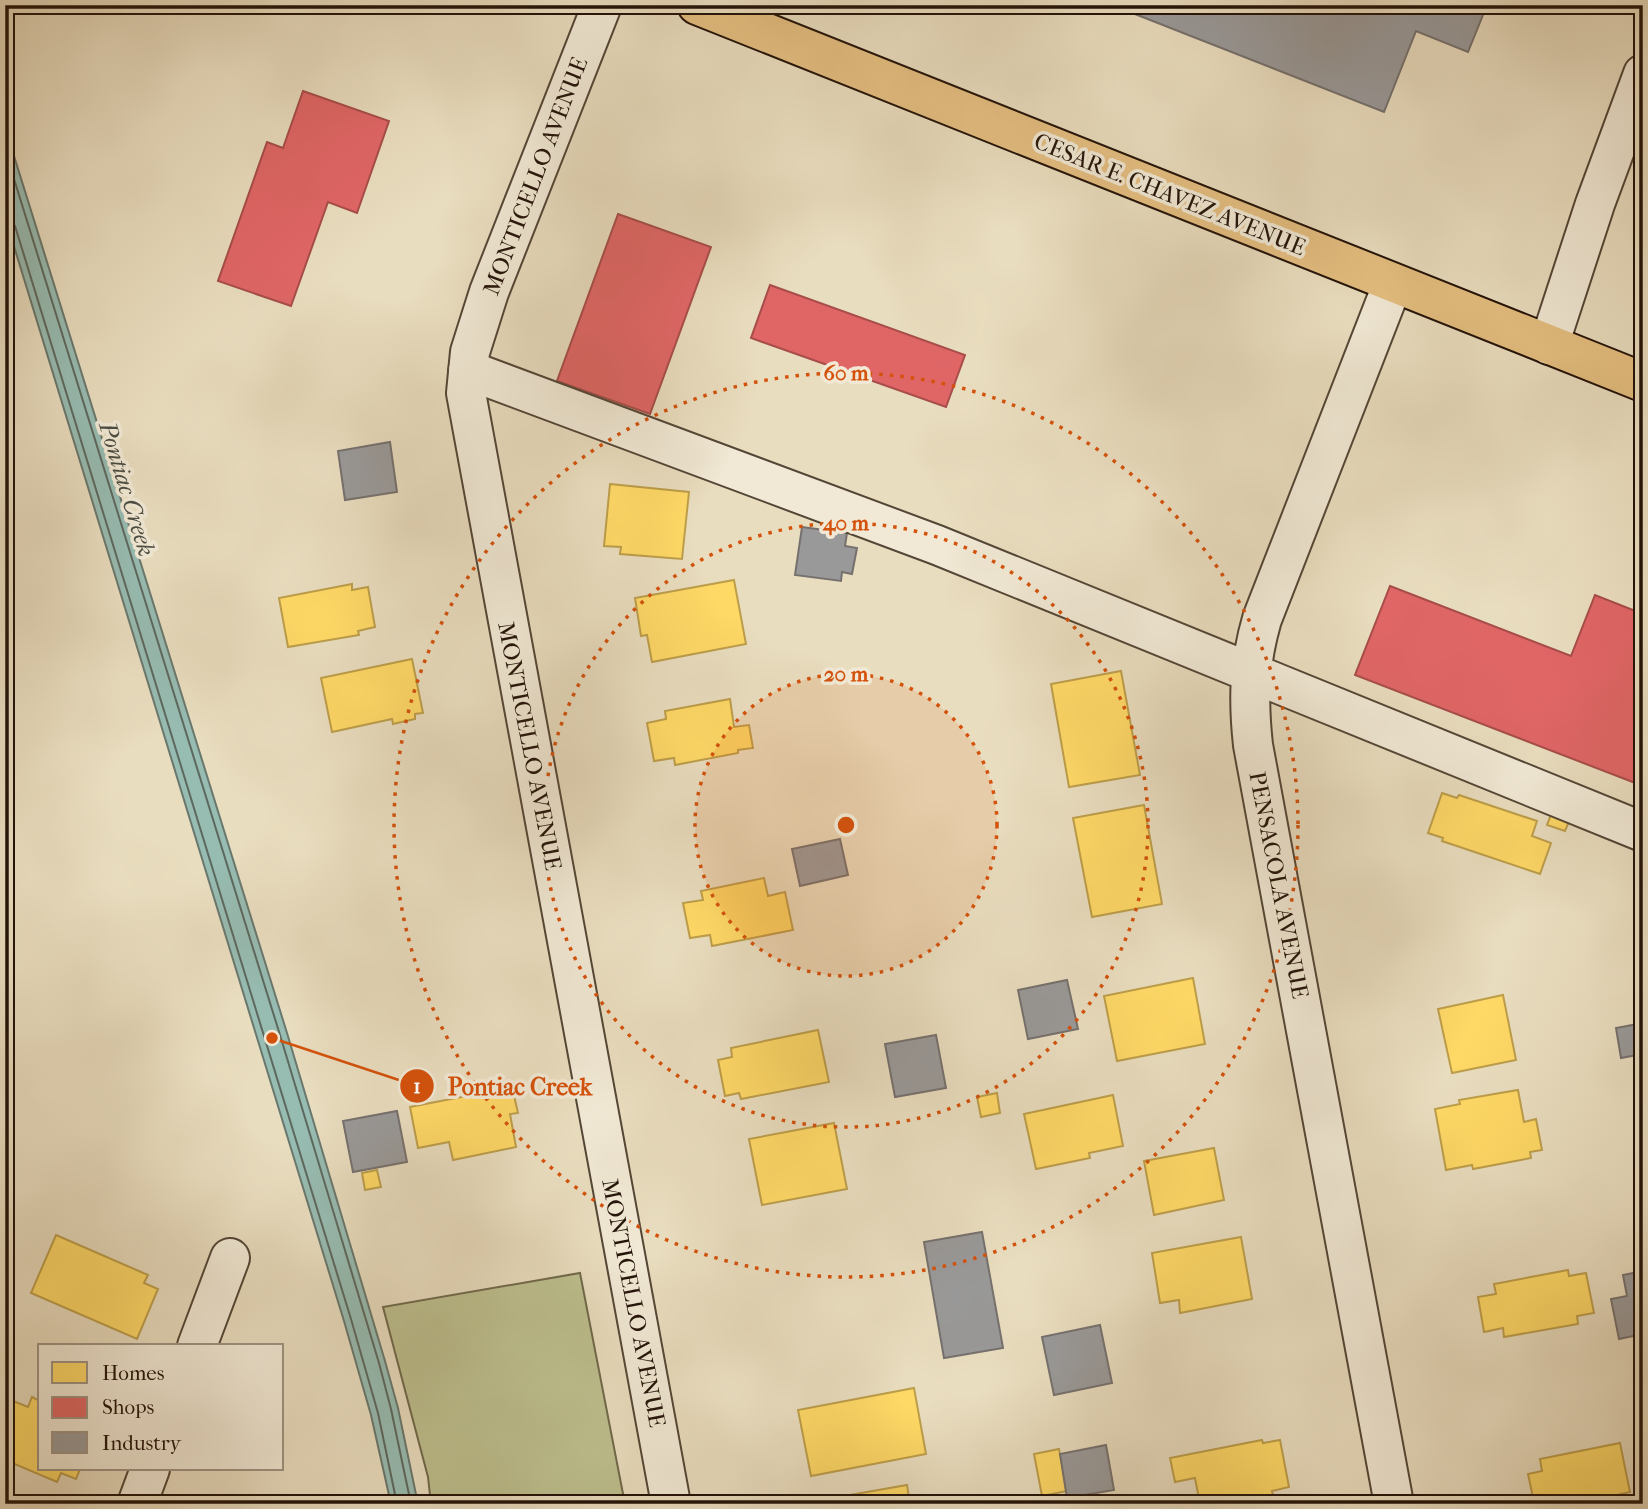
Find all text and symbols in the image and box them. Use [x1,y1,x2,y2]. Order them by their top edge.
street label: MONTICELLO AVENUE [478,53,593,299]
street label: CESAR E. CHAVEZ AVENUE [1030,128,1309,261]
text: 60 m [824,361,869,385]
water label: Pontiac Creek [93,417,161,560]
text: 40 m [822,511,870,536]
street label: MONTICELLO AVENUE [492,620,567,873]
text: 20 m [824,662,869,686]
street label: PENSACOLA AVENUE [1243,769,1314,1001]
centre of rings [834,813,858,837]
callout: Pontiac Creek [399,1064,607,1109]
text: Pontiac Creek [448,1073,593,1101]
text: 1 [413,1074,421,1098]
street label: MONTICELLO AVENUE [596,1177,671,1430]
legend [38,1344,284,1470]
text: Homes [102,1361,165,1385]
text: Shops [102,1395,155,1419]
text: Industry [102,1431,182,1455]

